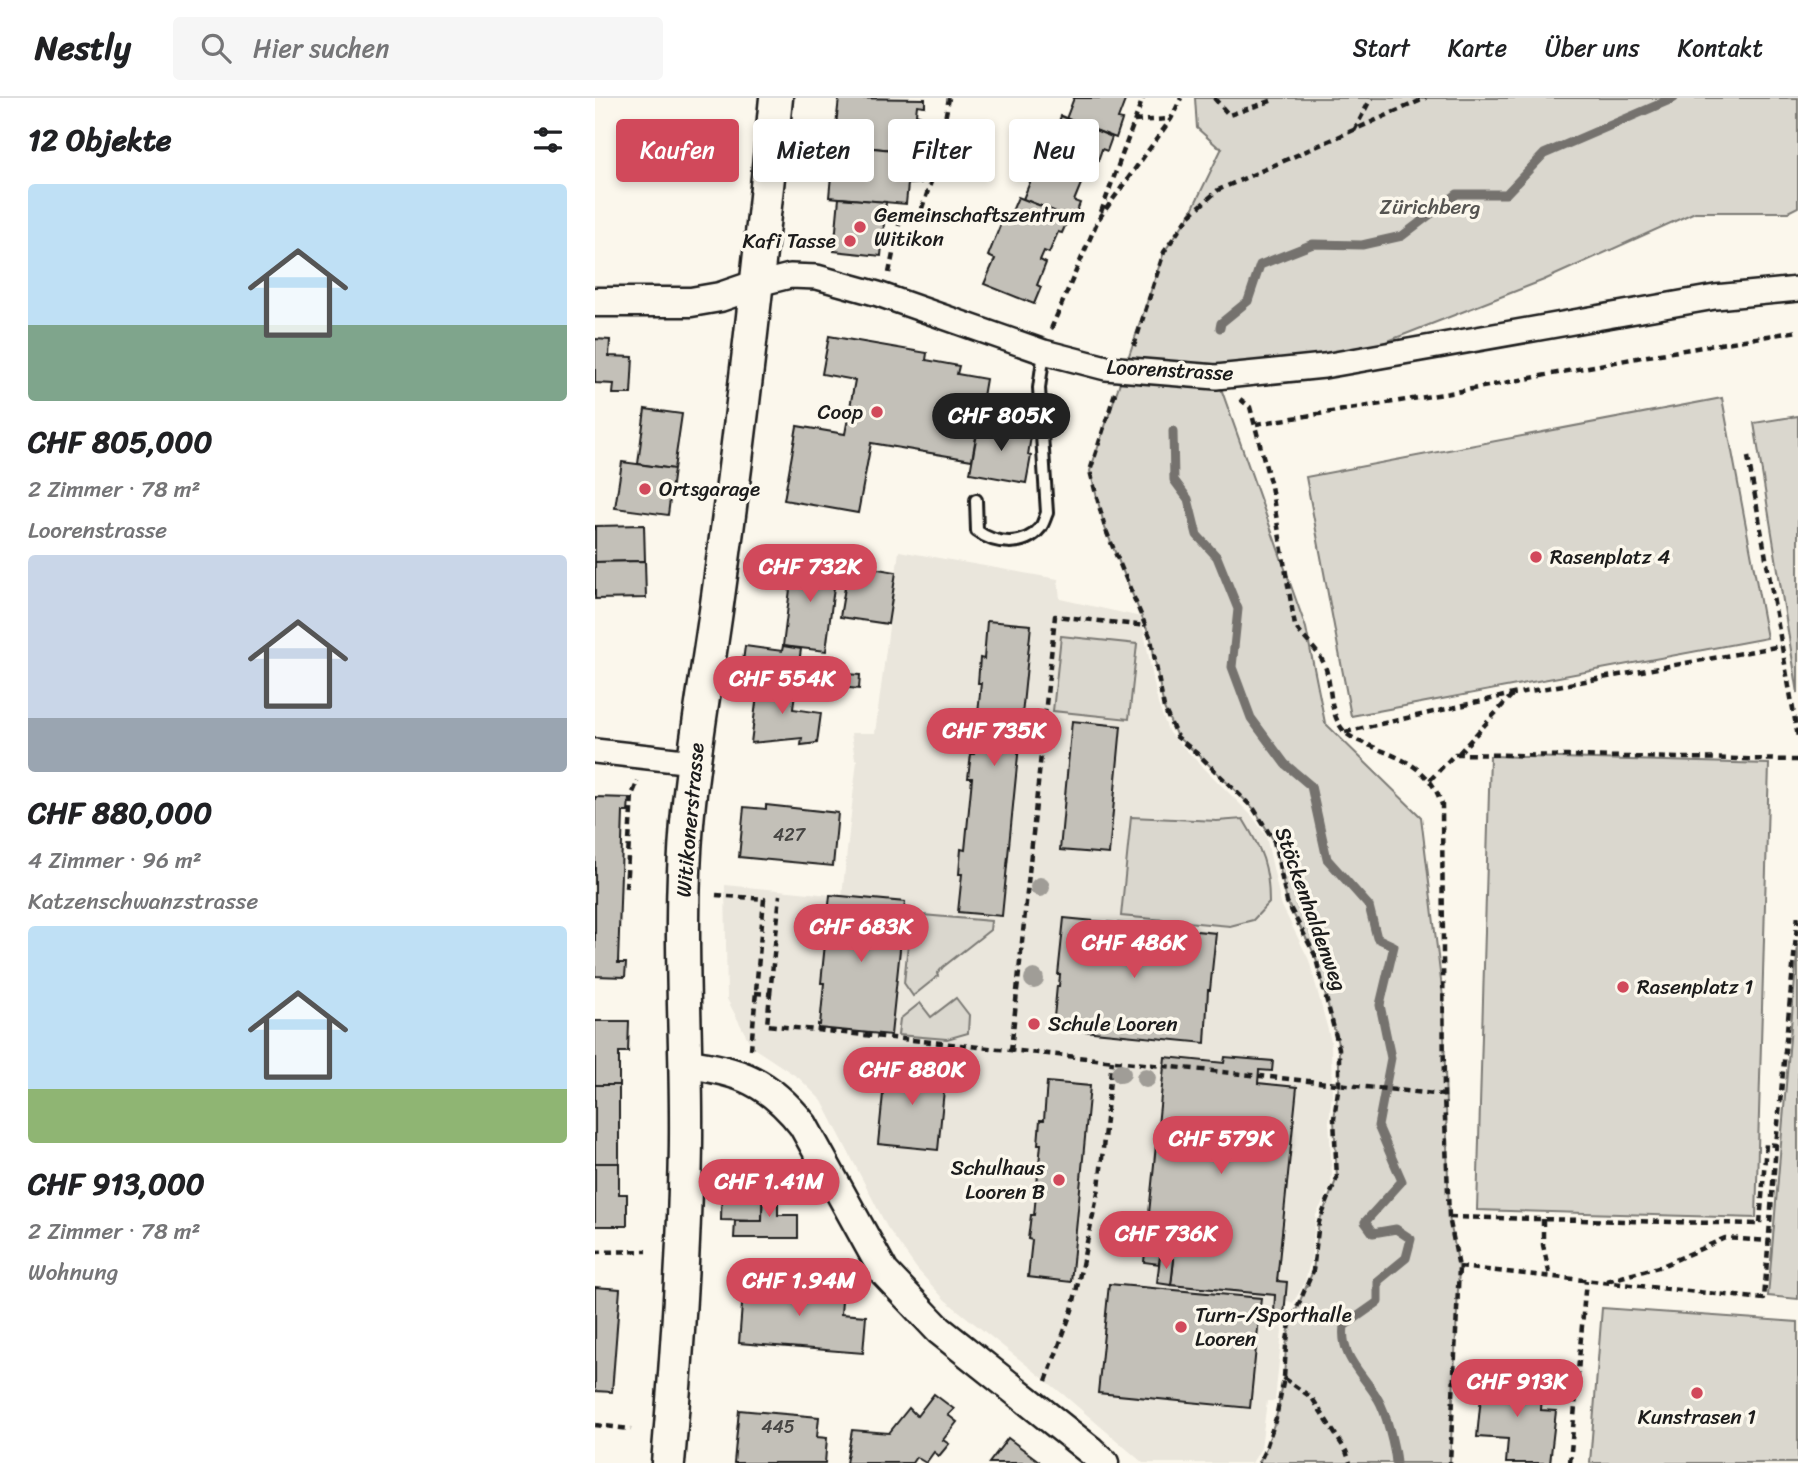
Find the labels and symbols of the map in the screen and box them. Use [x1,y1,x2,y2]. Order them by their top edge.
park label: Zürichberg [1379,188,1481,226]
place label: Gemeinschaftszentrum Witikon [874,196,1085,258]
marker: Gemeinschaftszentrum Witikon [852,219,868,235]
place label: Kafi Tasse [742,222,836,260]
marker: Kafi Tasse [842,233,858,249]
street label: Loorenstrasse [1106,348,1235,392]
place label: Coop [817,393,863,431]
pin: CHF 805K [929,394,1073,453]
marker: Coop [869,404,885,420]
place label: Ortsgarage [659,470,760,508]
marker: Ortsgarage [637,481,653,497]
place label: Rasenplatz 4 [1550,538,1670,576]
pin: CHF 732K [738,545,882,604]
marker: Rasenplatz 4 [1528,549,1544,565]
pin: CHF 554K [710,656,854,716]
pin: CHF 735K [922,708,1066,768]
street label: Witikonerstrasse [664,741,716,899]
house number: 427 [773,819,807,851]
street label: Stöckenhaldenweg [1264,821,1359,997]
pin: CHF 683K [789,904,933,964]
pin: CHF 486K [1062,920,1206,980]
place label: Rasenplatz 1 [1637,968,1753,1006]
marker: Rasenplatz 1 [1615,979,1631,995]
place label: Schule Looren [1048,1005,1178,1043]
marker: Schule Looren [1026,1016,1042,1032]
pin: CHF 880K [840,1048,984,1107]
pin: CHF 579K [1149,1116,1293,1176]
place label: Schulhaus Looren B [951,1149,1045,1211]
pin: CHF 1.41M [689,1160,849,1219]
marker: Schulhaus Looren B [1051,1172,1067,1188]
pin: CHF 736K [1094,1212,1238,1271]
pin: CHF 1.94M [719,1258,879,1318]
place label: Turn-/Sporthalle Looren [1195,1296,1352,1358]
marker: Turn-/Sporthalle Looren [1173,1319,1189,1335]
pin: CHF 913K [1445,1360,1589,1419]
marker: Kunstrasen 1 [1689,1385,1705,1401]
place label: Kunstrasen 1 [1638,1398,1756,1436]
house number: 445 [761,1411,795,1443]

